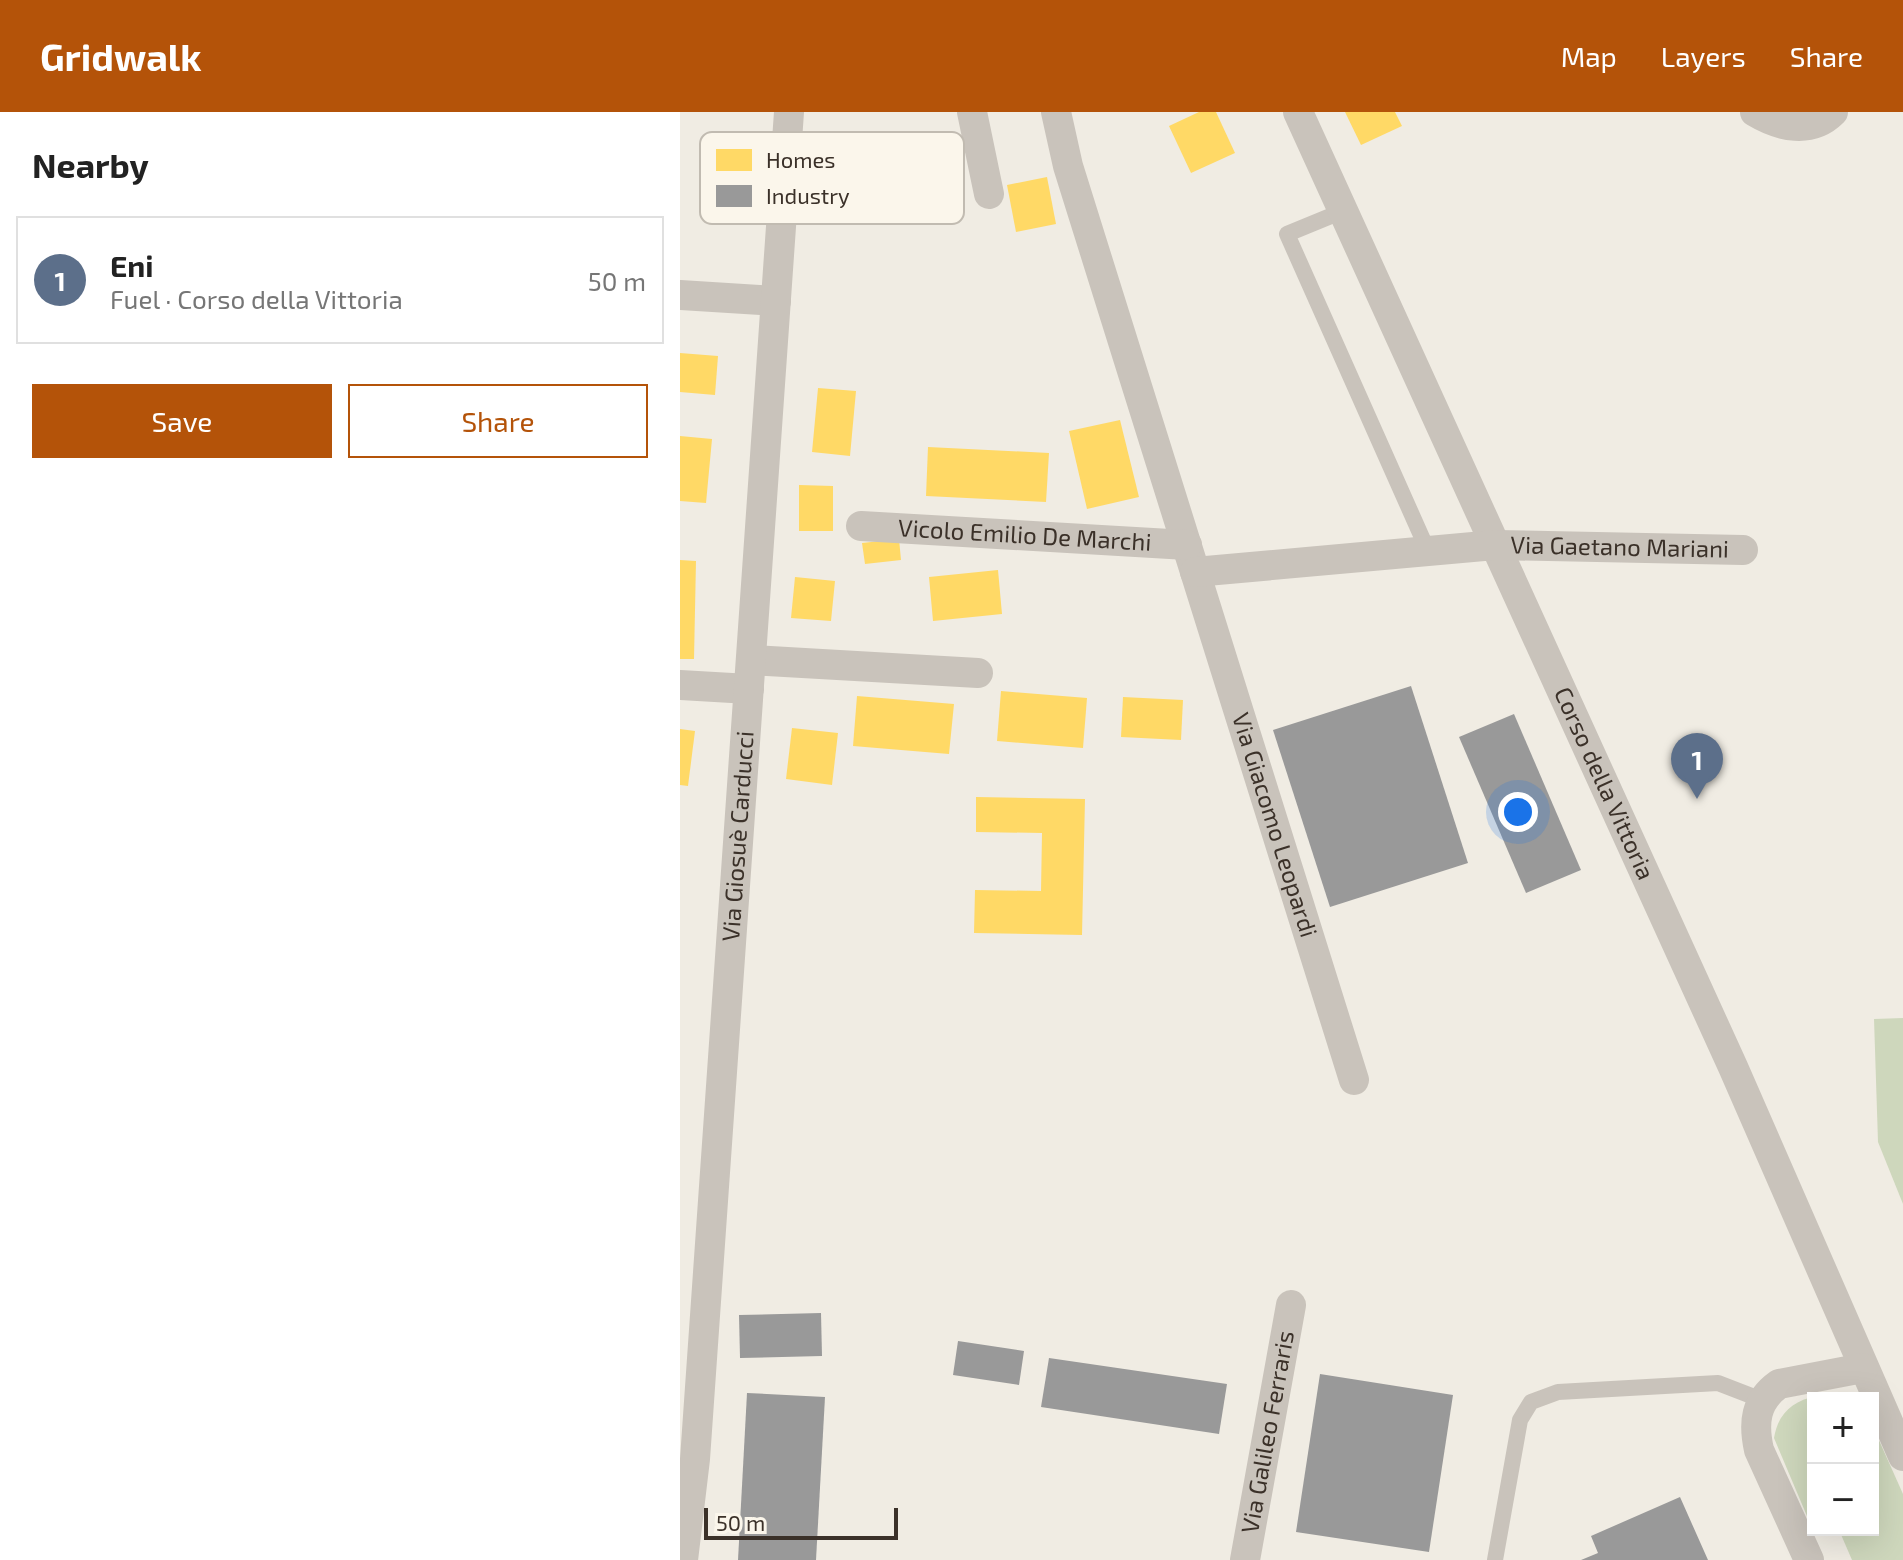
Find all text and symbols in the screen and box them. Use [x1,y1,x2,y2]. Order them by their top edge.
text: Gridwalk [40,33,202,79]
text: Map [1561,39,1617,73]
text: Layers [1661,39,1746,73]
text: Share [1790,39,1863,73]
legend [700,132,964,224]
text: Nearby [32,144,149,185]
text: Homes [766,146,835,172]
text: Industry [766,182,850,208]
text: Eni [110,247,154,283]
text: 1 [54,265,66,296]
text: 50 m [588,265,646,296]
text: Fuel · Corso della Vittoria [110,283,403,314]
button: Save [32,384,332,458]
button: Share [348,384,648,458]
street label: Vicolo Emilio De Marchi [897,512,1152,556]
street label: Via Gaetano Mariani [1510,529,1729,563]
street label: Corso della Vittoria [1549,682,1662,884]
street label: Via Giacomo Leopardi [1227,709,1324,941]
street label: Via Giosuè Carducci [715,730,759,942]
pin: 1 [1671,733,1723,799]
your location [1498,792,1538,832]
street label: Via Galileo Ferraris [1234,1328,1299,1535]
map controls [1807,1392,1879,1536]
button: + [1807,1392,1879,1464]
button: − [1807,1464,1879,1536]
scale bar [704,1504,898,1540]
text: 50 m [716,1509,765,1535]

